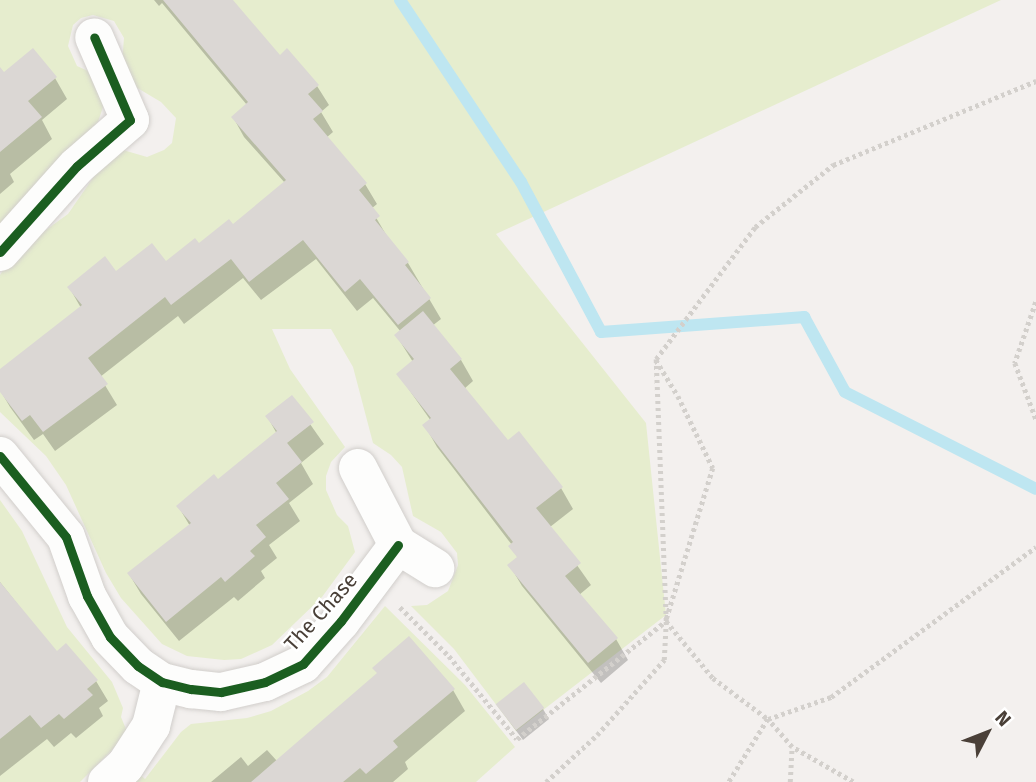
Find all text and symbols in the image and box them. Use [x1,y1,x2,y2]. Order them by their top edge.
street label: The Chase [279,568,363,656]
north arrow [952,698,1022,768]
text: N [990,706,1016,731]

